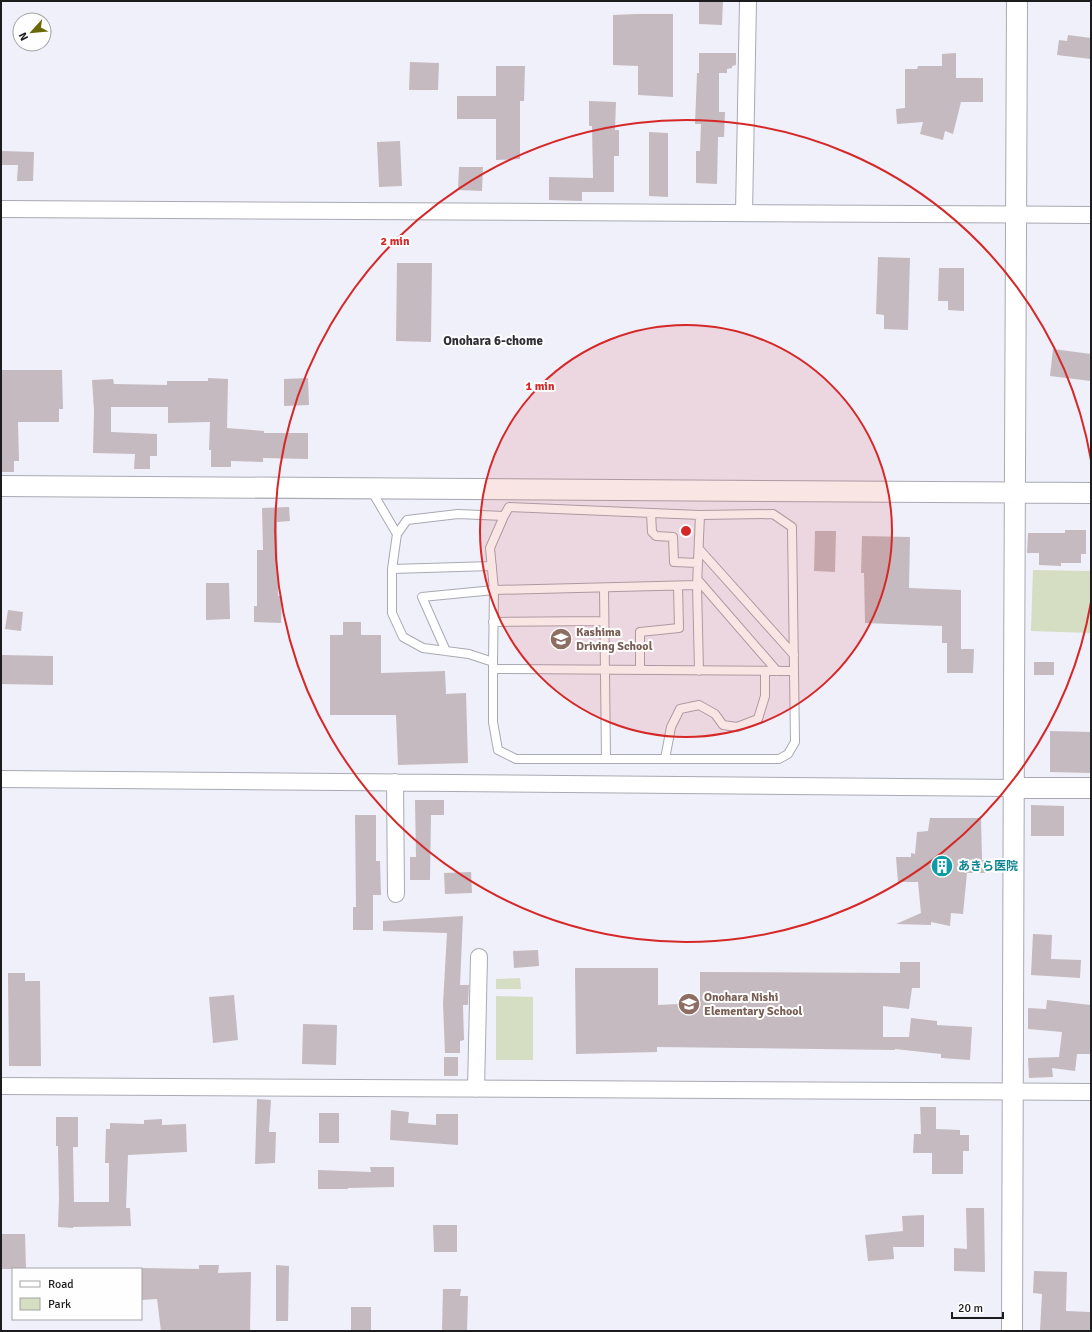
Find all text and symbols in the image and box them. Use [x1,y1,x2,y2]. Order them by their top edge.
north arrow [12,12,52,52]
text: N [16,30,31,43]
text: 2 min [381,234,410,249]
district label: Onohara 6-chome [443,333,543,349]
text: 1 min [526,379,555,394]
centre of rings [679,524,693,538]
place label: Kashima Driving School [576,625,653,654]
school or university icon: Kashima Driving School [548,626,574,652]
building icon: あきら医院 [929,853,955,879]
place label: あきら医院 [958,859,1018,874]
place label: Onohara Nishi Elementary School [704,990,803,1019]
school or university icon: Onohara Nishi Elementary School [676,991,702,1017]
legend [12,1268,142,1320]
text: Road [48,1277,74,1292]
scale bar [952,1294,1003,1320]
text: Park [48,1297,71,1312]
text: 20 m [958,1301,983,1316]

